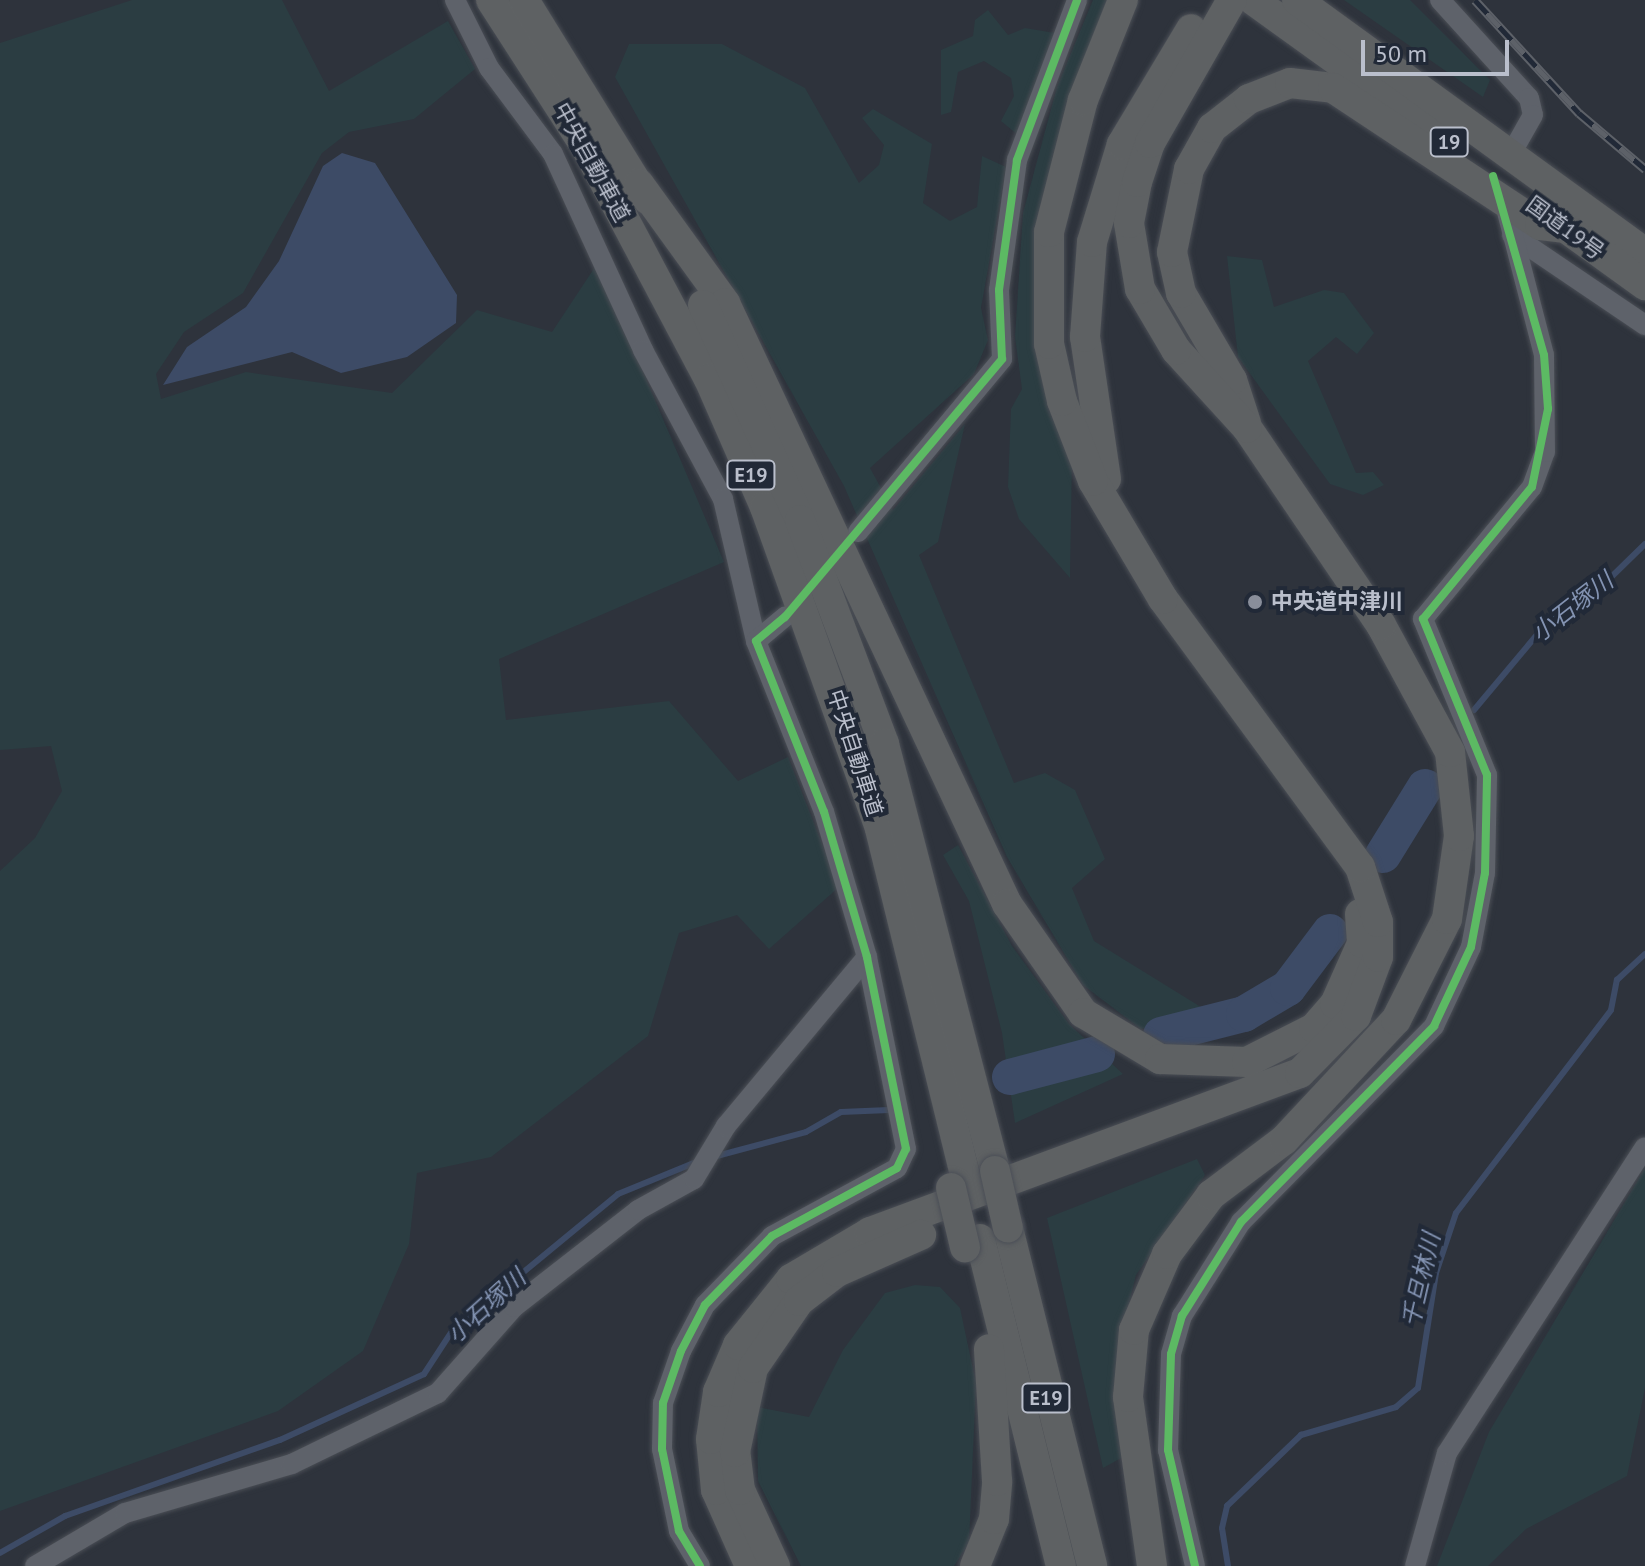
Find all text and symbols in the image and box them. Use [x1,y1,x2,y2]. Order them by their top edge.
scale bar [1365,24,1513,74]
text: 50 m [1375,38,1427,69]
street label: 中央自動車道 [548,98,636,226]
road number: 19 [1429,126,1469,158]
street label: 国道19号 [1521,191,1609,265]
road number: E19 [725,459,777,491]
water label: 小石塚川 [1525,566,1619,648]
place label: 中央道中津川 [1271,589,1403,615]
marker: 中央道中津川 [1246,593,1264,611]
street label: 中央自動車道 [822,686,888,820]
water label: 千旦林川 [1396,1230,1446,1330]
water label: 小石塚川 [441,1263,531,1349]
road number: E19 [1020,1382,1072,1414]

